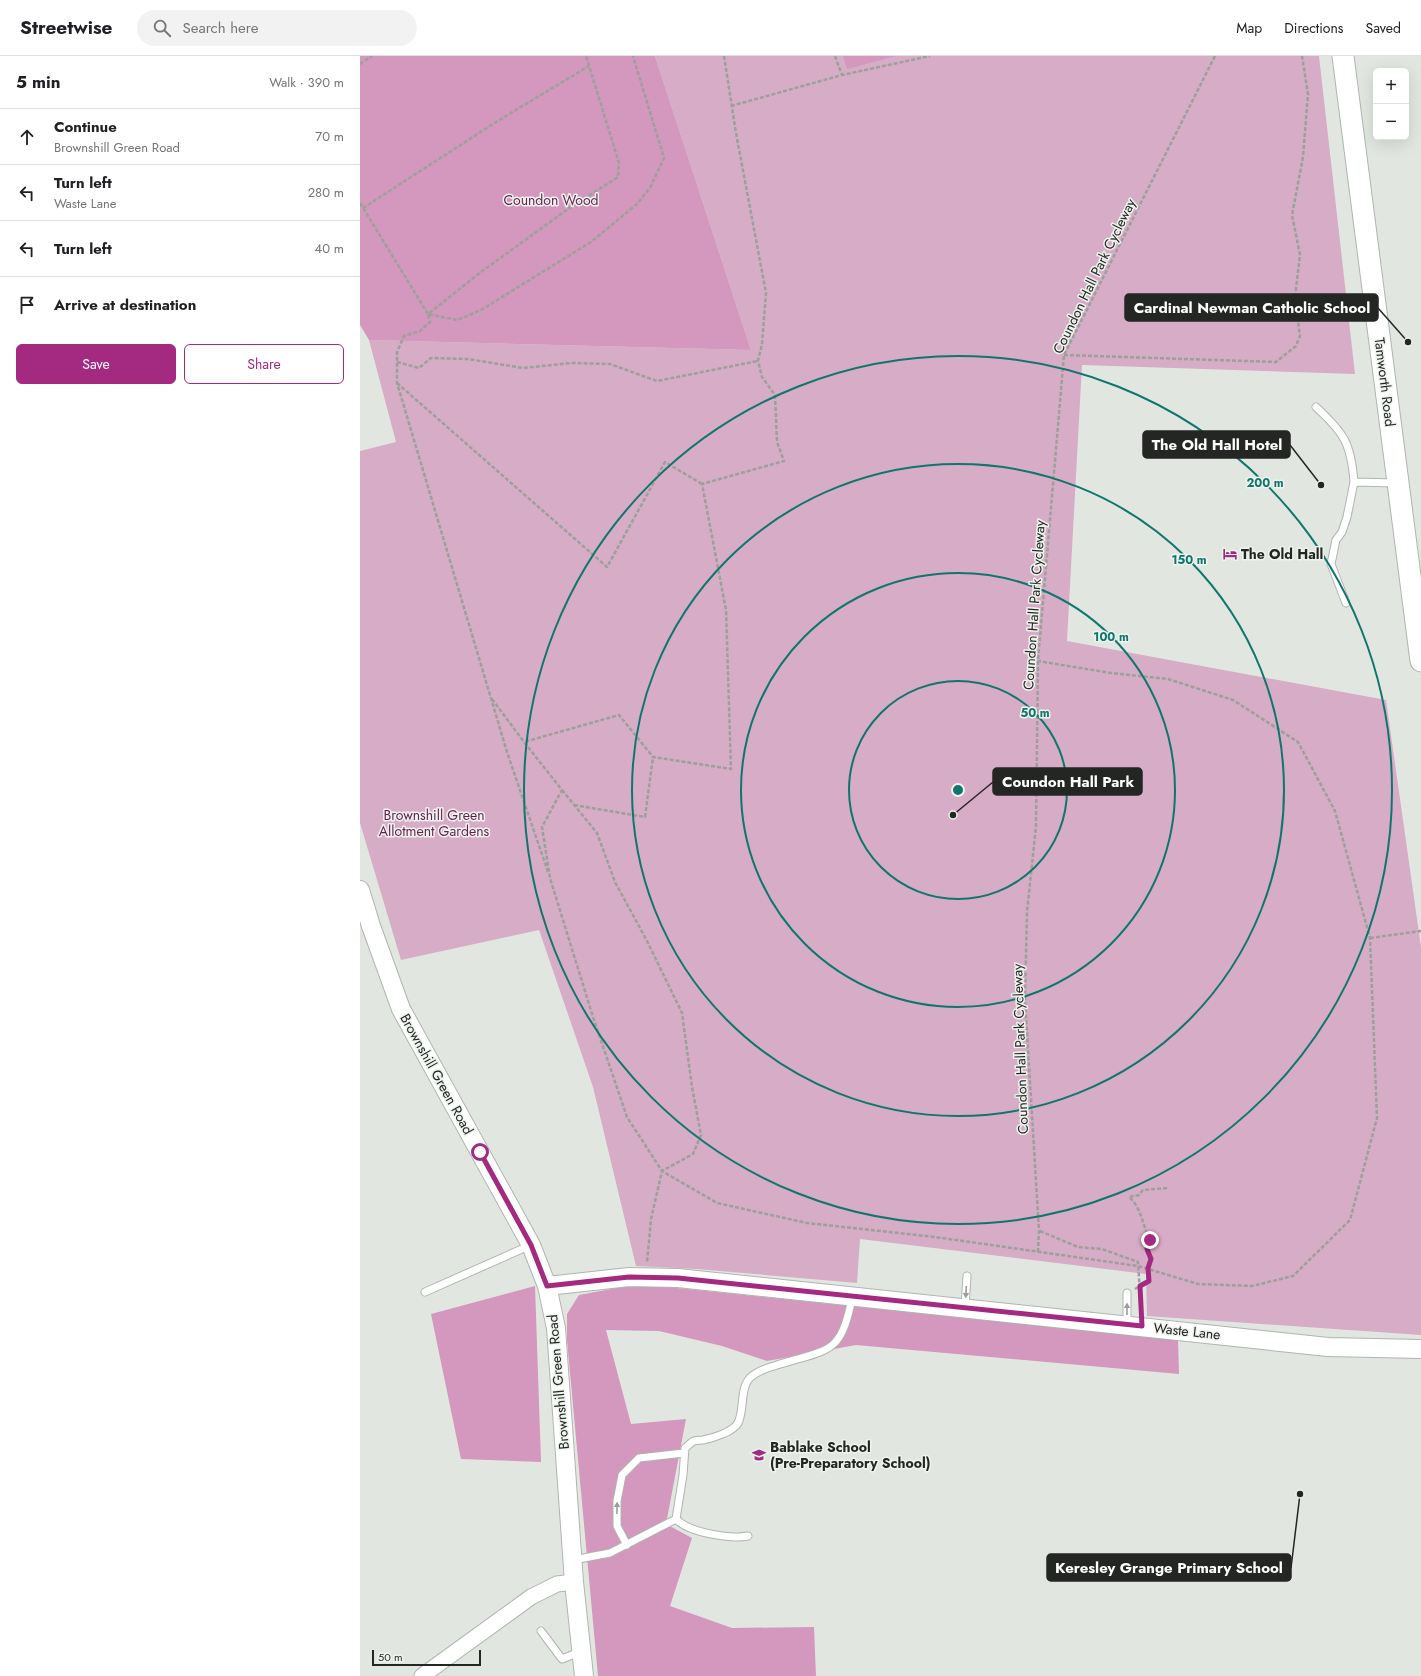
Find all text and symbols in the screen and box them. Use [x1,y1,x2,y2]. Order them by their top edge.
search box [137,10,417,46]
text: Streetwise [20,14,113,41]
icon: search [151,17,173,39]
text: Search here [183,17,258,39]
text: Map [1236,18,1262,38]
text: Directions [1284,18,1344,38]
text: Saved [1366,18,1401,38]
map controls [1373,68,1409,140]
button: + [1373,68,1409,104]
text: 5 min [16,70,60,94]
text: Walk · 390 m [269,73,344,92]
button: − [1373,104,1409,140]
text: Continue [54,116,117,138]
icon: ahead [16,126,38,148]
text: 70 m [315,127,344,146]
text: Brownshill Green Road [54,138,180,157]
text: Turn left [54,172,112,194]
icon: left [16,182,38,204]
text: 280 m [308,183,344,202]
park label: Coundon Wood [503,190,599,210]
text: Waste Lane [54,194,116,213]
street label: Coundon Hall Park Cycleway [1048,194,1141,357]
icon: left [16,238,38,260]
text: Turn left [54,238,112,260]
text: 40 m [315,239,344,258]
icon: arrive [16,294,38,316]
text: Arrive at destination [54,294,196,316]
callout: Cardinal Newman Catholic School [1125,294,1378,321]
text: Cardinal Newman Catholic School [1134,297,1370,319]
street label: Tamworth Road [1370,336,1400,428]
button: Save [16,344,176,384]
button: Share [184,344,344,384]
callout: The Old Hall Hotel [1143,431,1290,458]
text: The Old Hall Hotel [1152,434,1282,456]
text: 200 m [1246,474,1284,492]
street label: Coundon Hall Park Cycleway [1018,518,1050,691]
place label: The Old Hall [1241,544,1323,564]
hotel icon: The Old Hall [1222,546,1238,562]
text: 150 m [1171,551,1207,569]
text: 100 m [1093,628,1129,646]
text: 50 m [1020,704,1050,722]
callout: Coundon Hall Park [993,768,1142,795]
text: Coundon Hall Park [1002,771,1134,793]
centre of rings [951,783,965,797]
park label: Brownshill Green Allotment Gardens [379,805,490,841]
street label: Coundon Hall Park Cycleway [1007,963,1033,1135]
street label: Brownshill Green Road [395,1010,479,1138]
route start [471,1143,489,1161]
route end [1141,1231,1159,1249]
one-way arrow [962,1286,969,1298]
one-way arrow [1124,1302,1130,1315]
street label: Brownshill Green Road [542,1314,574,1450]
street label: Waste Lane [1153,1318,1221,1344]
place label: Bablake School (Pre-Preparatory School) [770,1437,930,1473]
school or university icon: Bablake School (Pre-Preparatory School) [751,1447,767,1463]
one-way arrow [614,1501,620,1514]
callout: Keresley Grange Primary School [1047,1554,1291,1581]
text: Keresley Grange Primary School [1055,1557,1283,1579]
scale bar [372,1648,481,1667]
text: 50 m [378,1649,403,1665]

